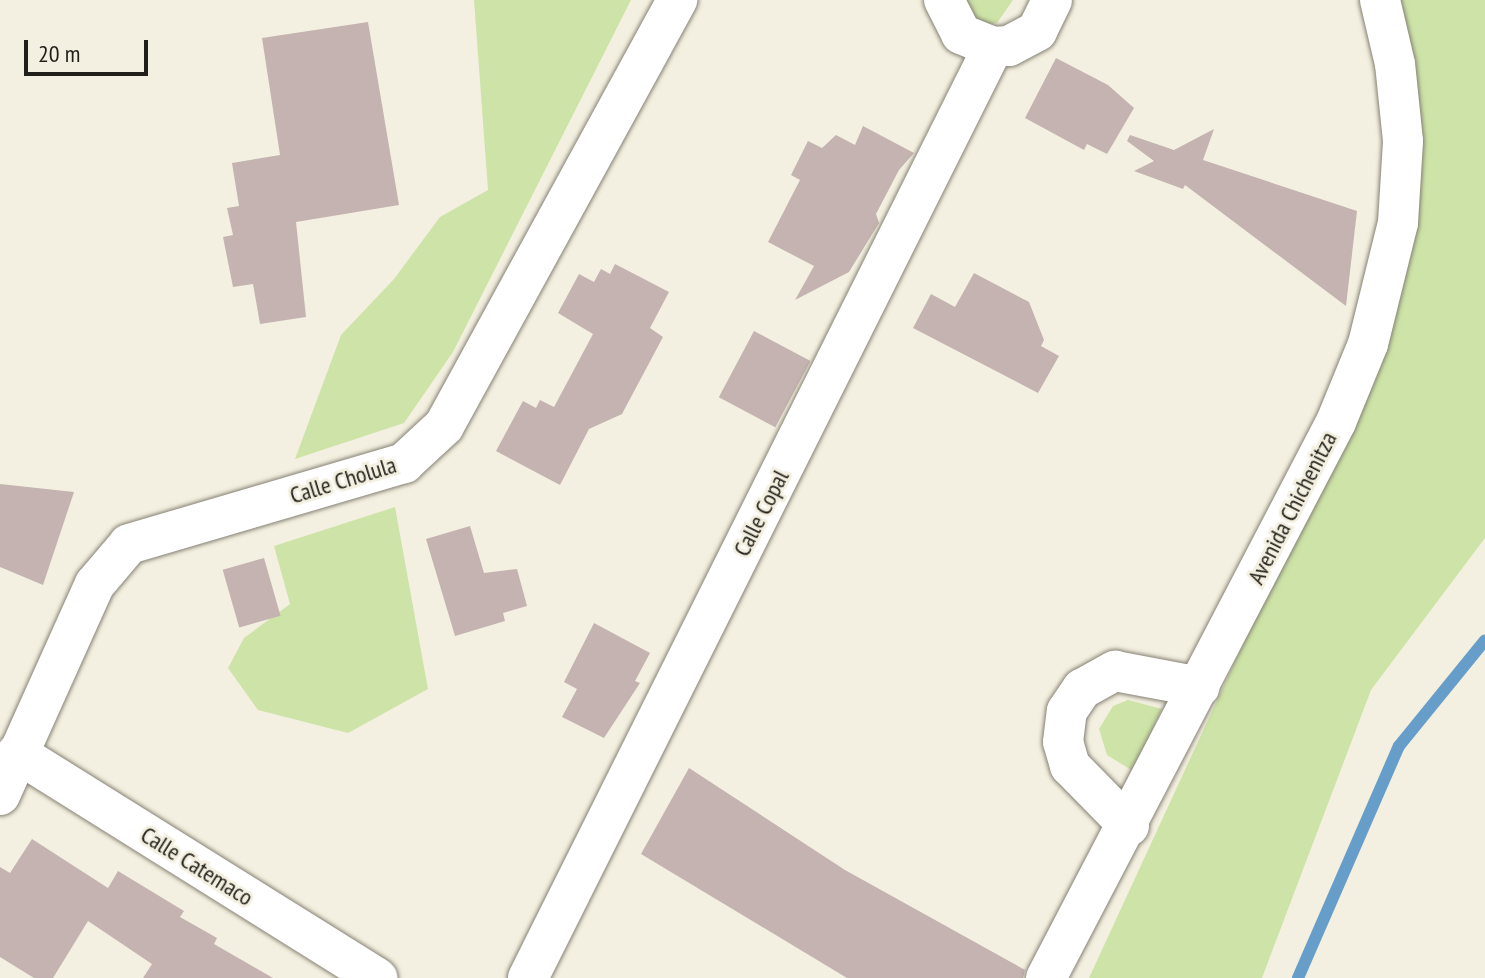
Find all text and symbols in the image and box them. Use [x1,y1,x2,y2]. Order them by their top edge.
scale bar [28,24,152,74]
text: 20 m [38,38,80,69]
street label: Avenida Chichenitza [1241,427,1343,589]
street label: Calle Cholula [286,450,400,510]
street label: Calle Copal [727,465,795,561]
street label: Calle Catemaco [136,820,258,912]

